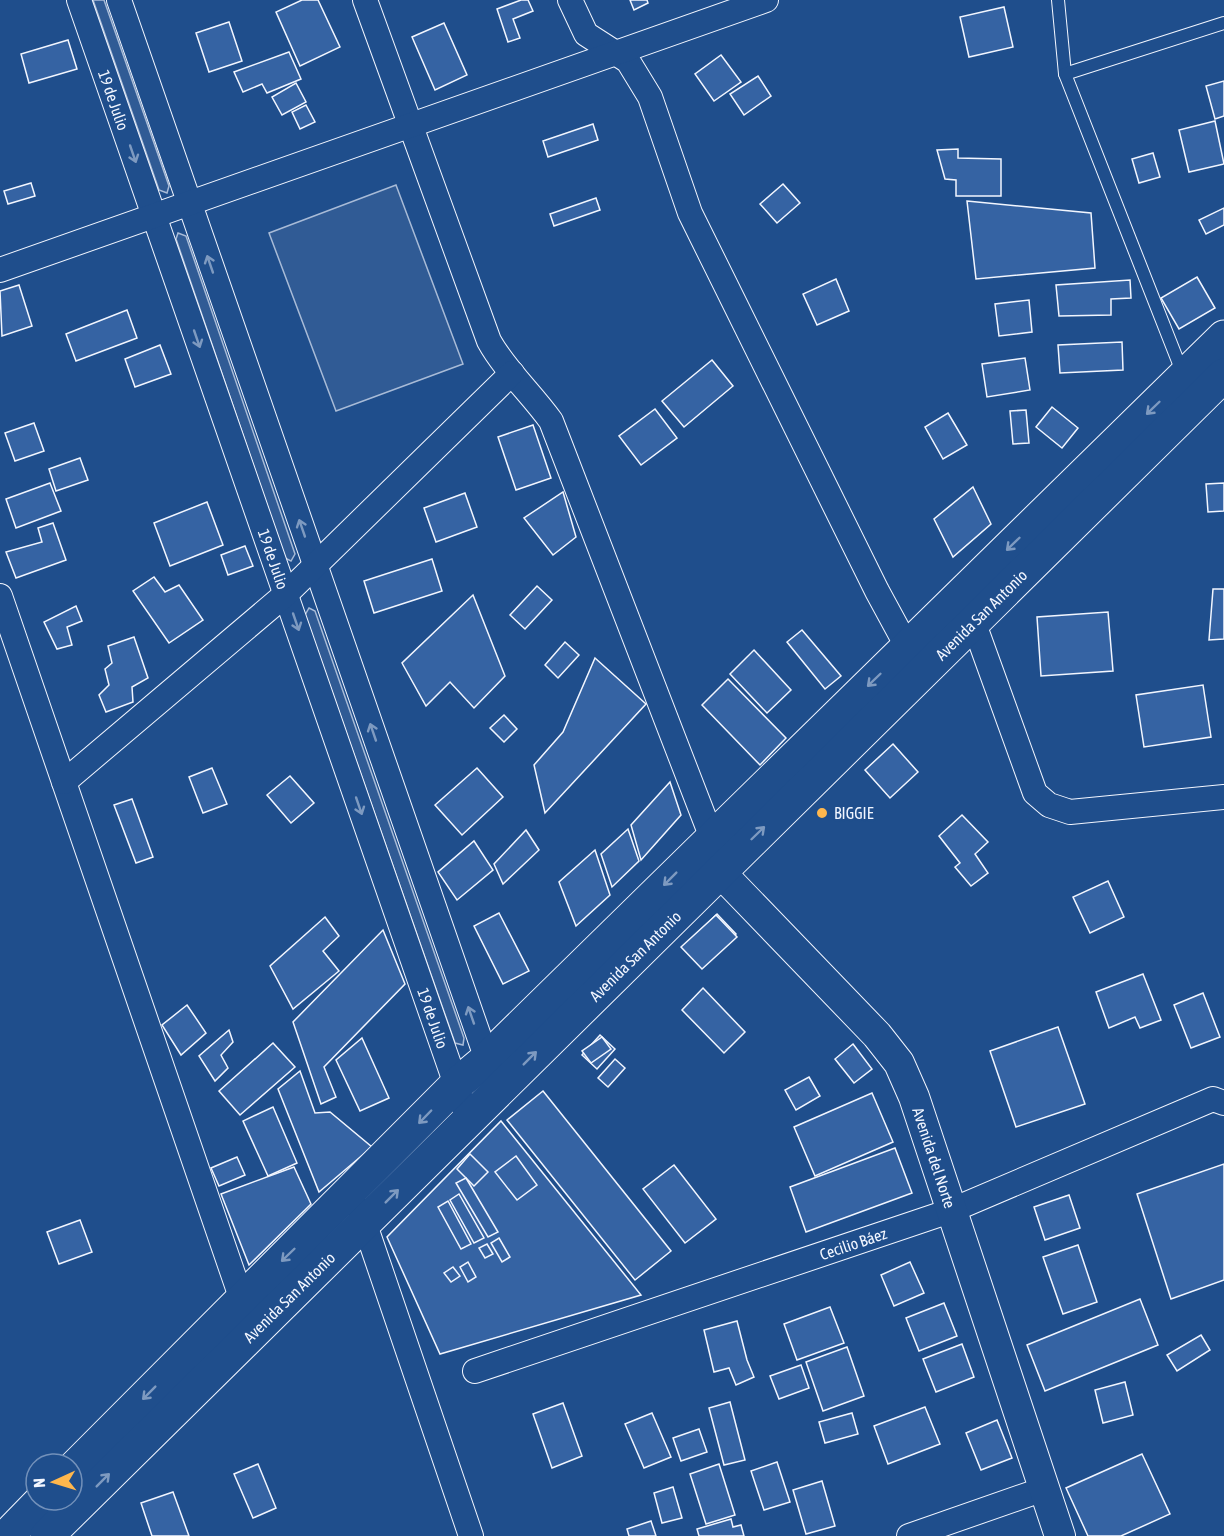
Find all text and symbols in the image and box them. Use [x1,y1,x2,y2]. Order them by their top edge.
street label: 19 de Julio [95,68,133,133]
one-way arrow [128,144,139,163]
one-way arrow [204,255,215,274]
one-way arrow [192,329,203,347]
one-way arrow [1146,401,1161,415]
one-way arrow [296,519,307,538]
street label: 19 de Julio [255,527,292,592]
one-way arrow [1006,537,1021,551]
street label: Avenida San Antonio [932,566,1030,664]
one-way arrow [291,612,302,631]
one-way arrow [866,673,881,687]
one-way arrow [366,723,377,742]
one-way arrow [355,796,366,815]
place label: BIGGIE [834,804,874,822]
marker: BIGGIE [815,806,829,820]
one-way arrow [751,826,766,840]
one-way arrow [663,871,678,886]
street label: Avenida San Antonio [586,907,684,1005]
street label: 19 de Julio [414,986,452,1051]
one-way arrow [465,1007,476,1025]
one-way arrow [522,1051,537,1066]
street label: Avenida del Norte [909,1105,959,1210]
one-way arrow [418,1110,433,1125]
one-way arrow [384,1188,399,1203]
street label: Cecilio Báez [817,1224,889,1263]
street label: Avenida San Antonio [240,1248,338,1346]
one-way arrow [280,1248,295,1263]
one-way arrow [142,1386,157,1400]
north arrow [24,1452,84,1512]
one-way arrow [96,1473,111,1488]
text: N [30,1478,48,1488]

